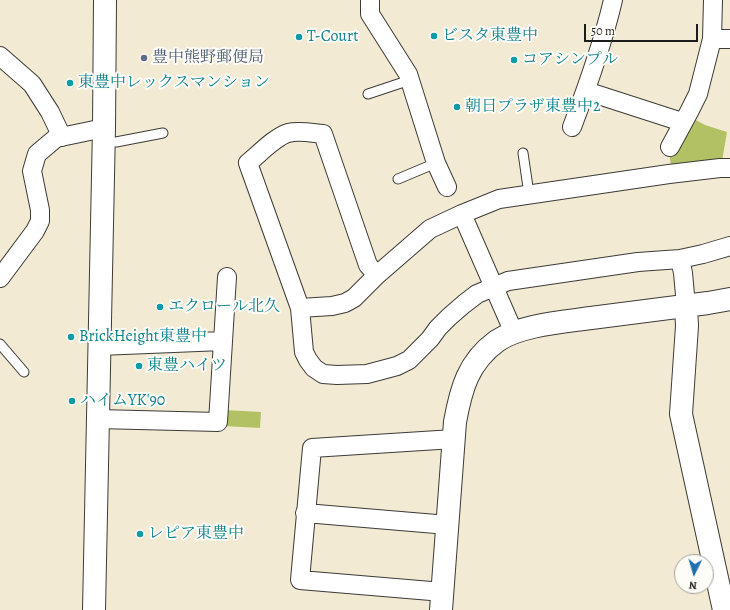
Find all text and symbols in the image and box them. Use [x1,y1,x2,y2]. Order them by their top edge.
scale bar [586,16,700,42]
text: 50 m [591,23,615,39]
place label: ビスタ東豊中 [442,26,538,46]
place label: T-Court [307,27,358,47]
marker: ビスタ東豊中 [429,31,439,41]
marker: T-Court [294,32,304,42]
place label: 豊中熊野郵便局 [152,48,264,68]
place label: コアシンプル [522,50,618,70]
marker: 豊中熊野郵便局 [139,53,149,63]
marker: コアシンプル [509,55,519,65]
place label: 東豊中レックスマンション [78,73,270,93]
marker: 東豊中レックスマンション [65,78,75,88]
place label: 朝日プラザ東豊中2 [465,97,601,117]
marker: 朝日プラザ東豊中2 [452,102,462,112]
place label: エクロール北久 [168,297,280,317]
marker: エクロール北久 [155,302,165,312]
place label: BrickHeight東豊中 [79,327,207,347]
marker: BrickHeight東豊中 [66,332,76,342]
place label: 東豊ハイツ [147,356,227,376]
marker: 東豊ハイツ [134,361,144,371]
place label: ハイムYK'90 [80,391,165,411]
marker: ハイムYK'90 [67,396,77,406]
place label: レピア東豊中 [148,524,244,544]
marker: レピア東豊中 [135,529,145,539]
north arrow [674,554,714,594]
text: N [688,578,698,593]

